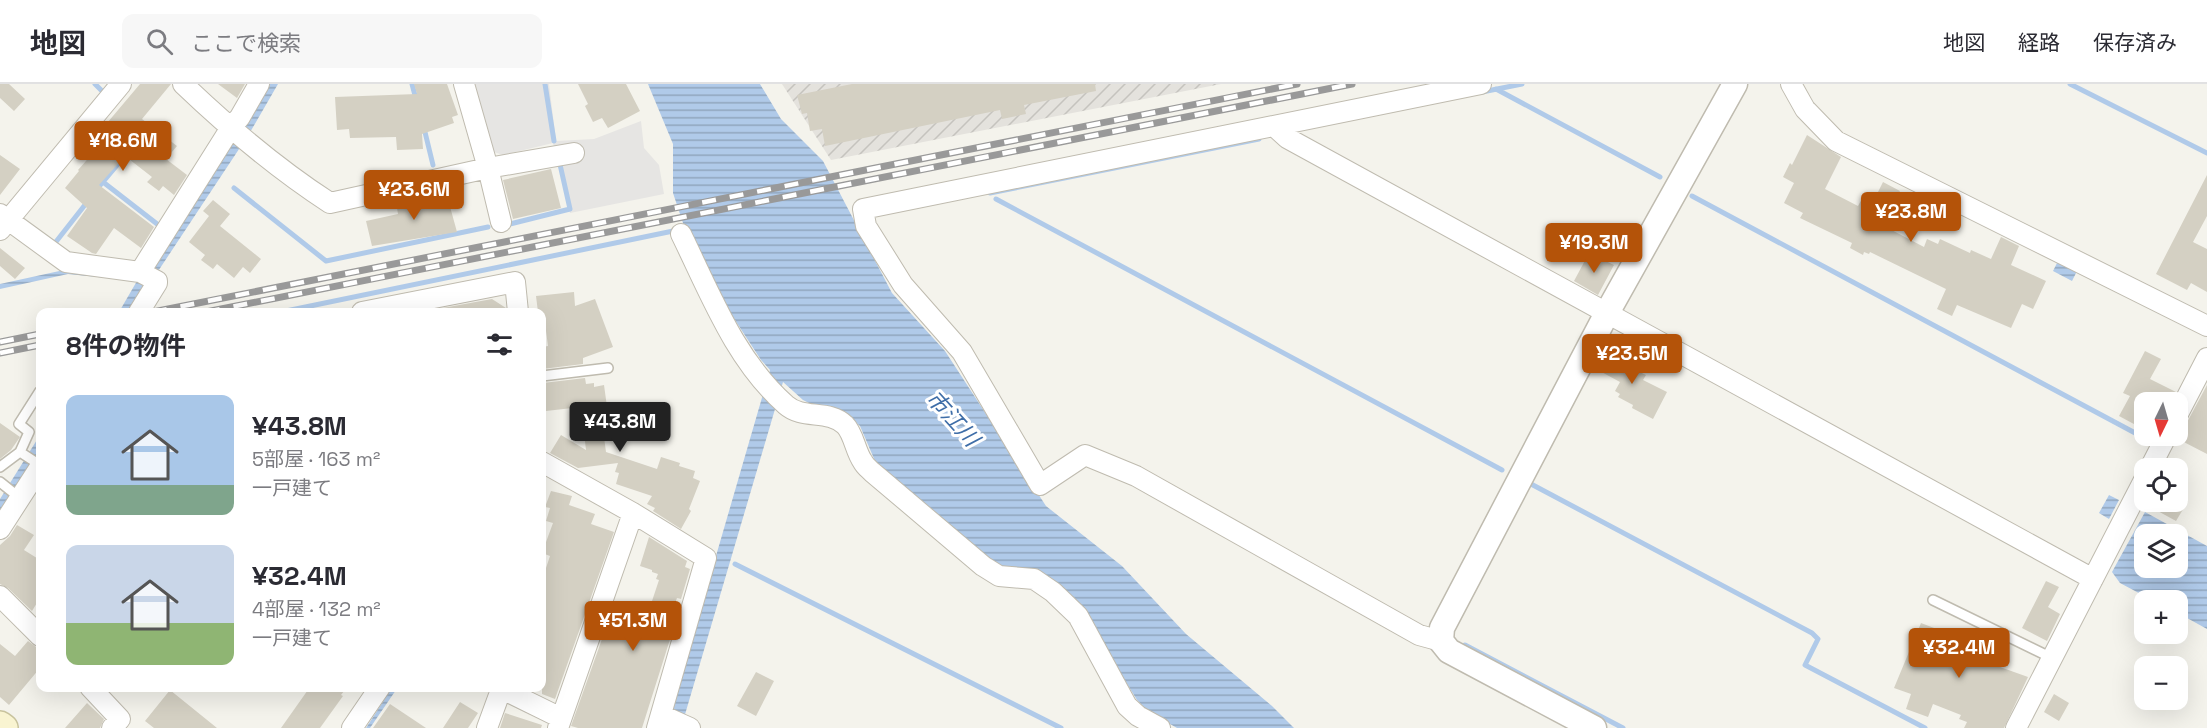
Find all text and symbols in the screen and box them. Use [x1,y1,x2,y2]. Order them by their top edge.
search box [122,14,542,68]
text: 地図 [30,25,86,61]
icon: search [143,25,176,58]
text: ここで検索 [191,29,301,57]
text: 地図 [1943,29,1985,56]
text: 経路 [2018,29,2060,56]
text: 保存済み [2093,29,2177,56]
pin: ¥18.6M [74,121,172,172]
text: ¥18.6M [88,127,158,153]
pin: ¥23.6M [365,170,463,221]
text: ¥23.6M [378,176,450,202]
pin: ¥23.8M [1862,192,1960,243]
text: ¥23.8M [1875,198,1947,224]
pin: ¥19.3M [1545,223,1643,274]
text: ¥19.3M [1559,229,1629,255]
icon: filters [483,328,516,361]
text: 8件の物件 [66,329,186,363]
pin: ¥23.5M [1583,334,1681,385]
text: ¥23.5M [1596,340,1668,366]
water label: 市江川 [921,384,987,453]
north arrow [2134,392,2188,446]
map controls [2134,392,2188,710]
pin: ¥43.8M [571,402,669,453]
text: ¥43.8M [584,408,656,434]
text: ¥43.8M [252,409,347,443]
icon: home [114,419,186,491]
text: 5部屋 · 163 m² [252,446,380,472]
button: locate [2134,458,2188,512]
text: 一戸建て [252,475,332,501]
button: layers [2134,524,2188,578]
text: ¥32.4M [252,559,347,593]
icon: home [114,569,186,641]
button: + [2134,590,2188,644]
text: 4部屋 · 132 m² [252,596,381,622]
pin: ¥51.3M [584,601,682,652]
text: ¥51.3M [599,607,667,633]
text: 一戸建て [252,625,332,651]
pin: ¥32.4M [1910,628,2008,679]
text: ¥32.4M [1923,634,1995,660]
button: − [2134,656,2188,710]

